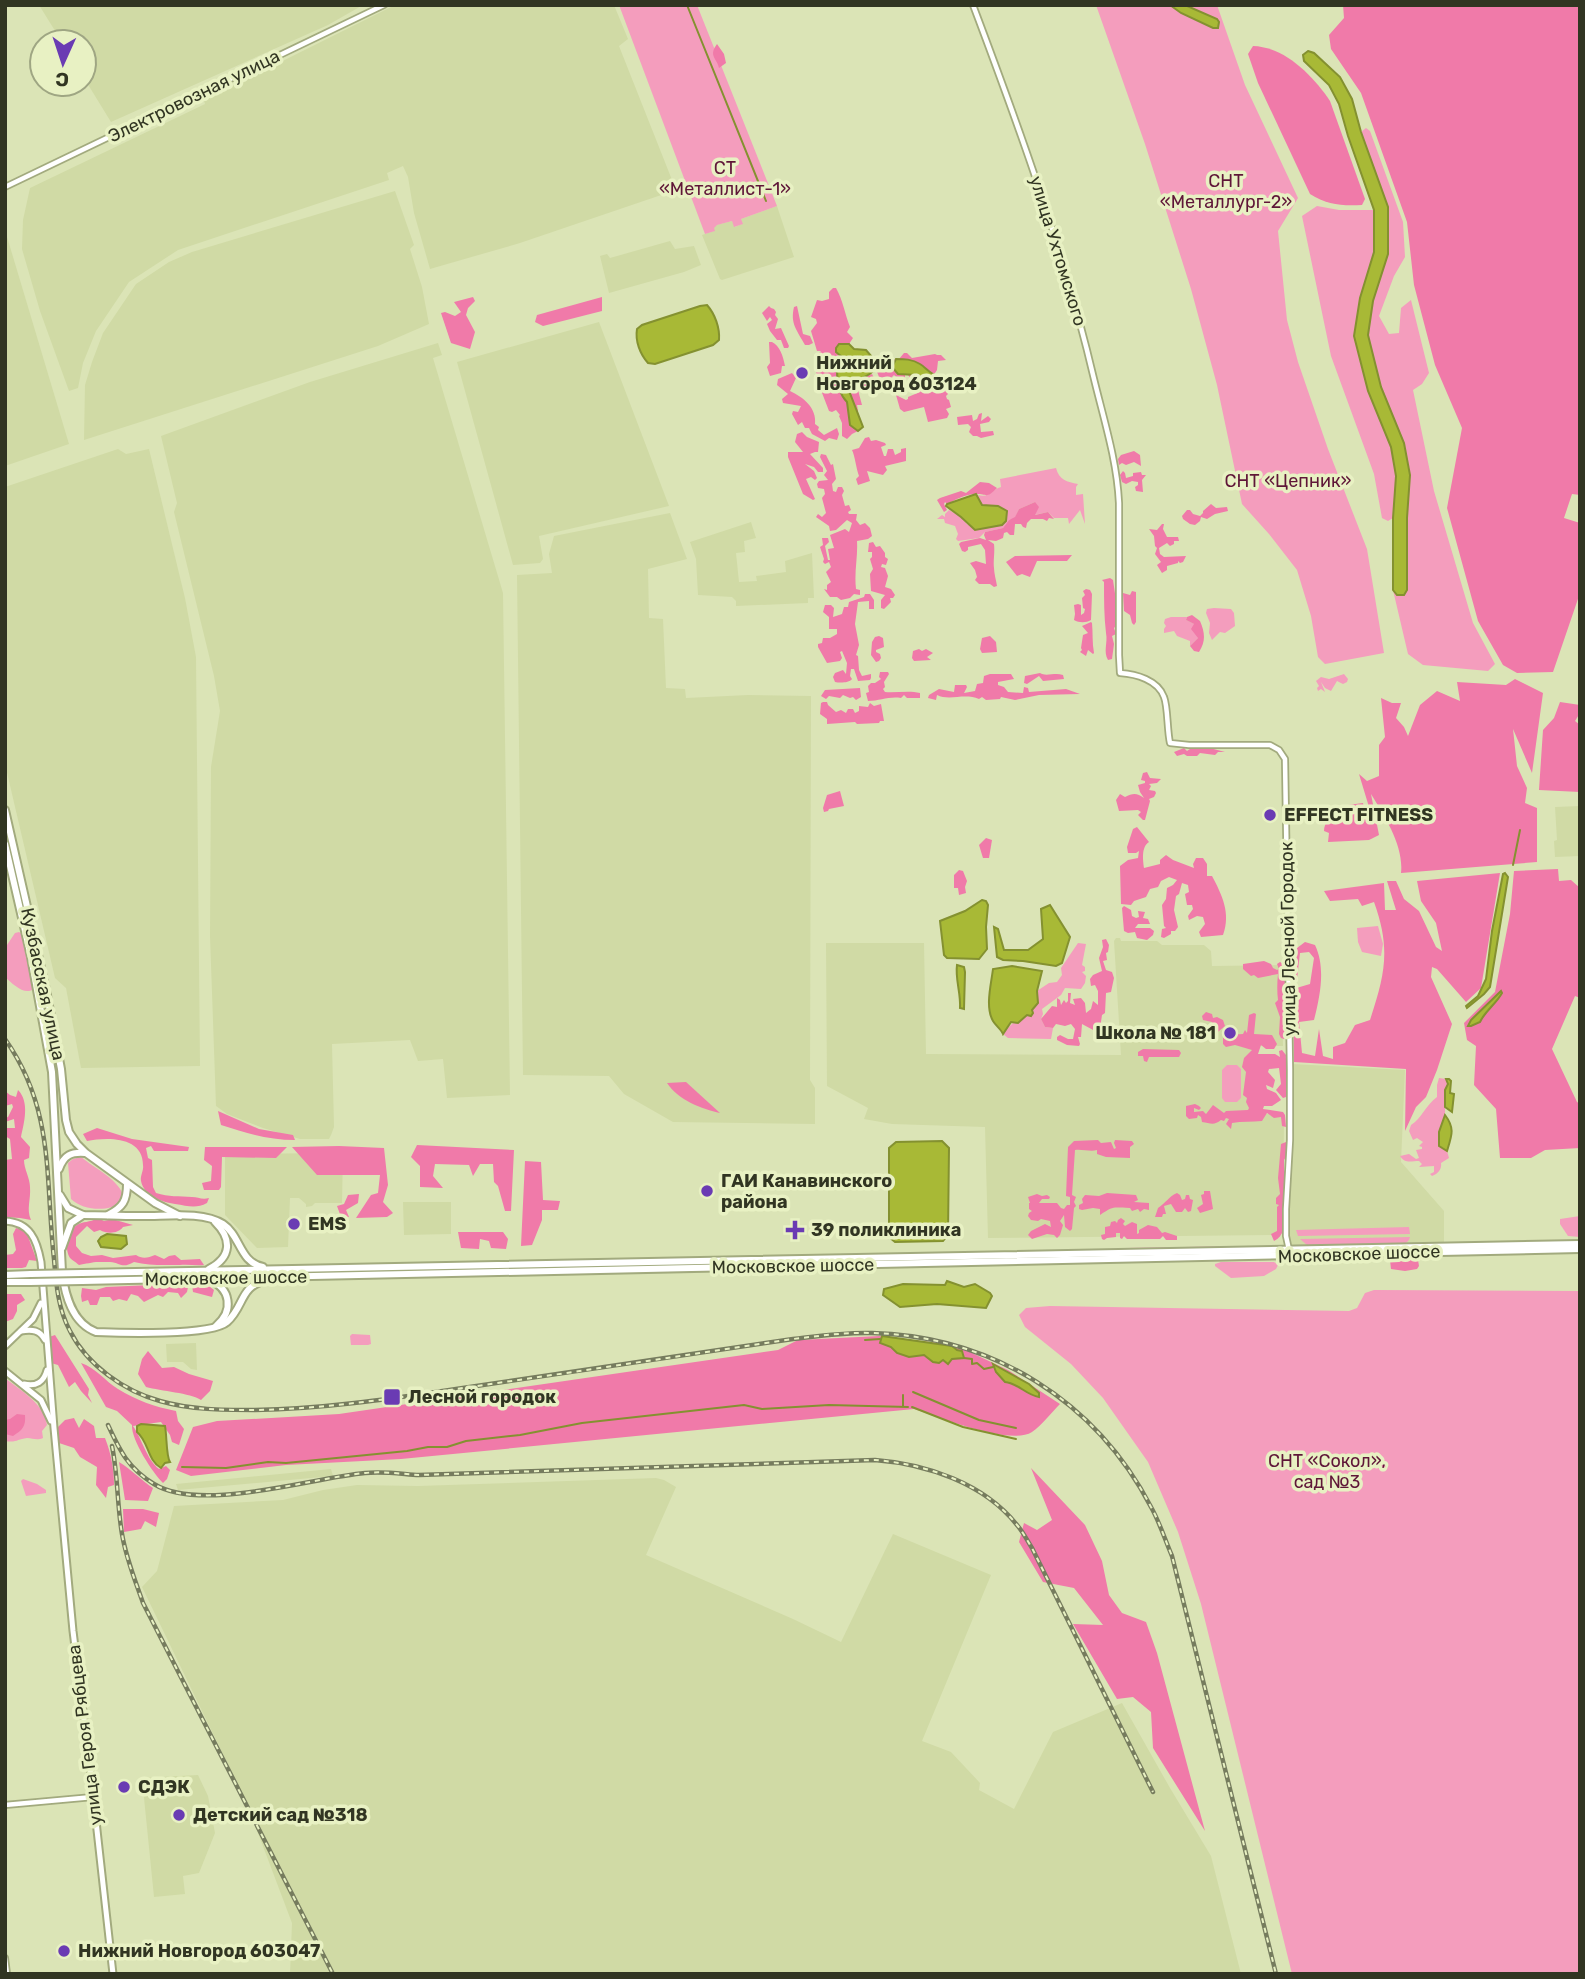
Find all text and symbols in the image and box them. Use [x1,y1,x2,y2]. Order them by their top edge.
north arrow [28,28,98,98]
street label: Электровозная улица [105,45,283,147]
text: С [55,68,69,91]
park label: СТ «Металлист-1» [659,157,791,200]
park label: СНТ «Металлург-2» [1160,170,1292,213]
street label: улица Ухтомского [1025,173,1091,329]
place label: Нижний Новгород 603124 [816,352,977,395]
marker: Нижний Новгород 603124 [794,365,810,381]
park label: СНТ «Цепник» [1224,470,1352,492]
place label: EFFECT FITNESS [1284,804,1433,826]
marker: EFFECT FITNESS [1262,807,1278,823]
street label: улица Лесной Городок [1275,841,1301,1037]
street label: Кузбасская улица [16,906,70,1062]
place label: Школа № 181 [1095,1022,1216,1044]
marker: Школа № 181 [1222,1025,1238,1041]
place label: ГАИ Канавинского района [721,1170,892,1213]
marker: ГАИ Канавинского района [699,1183,715,1199]
place label: EMS [308,1213,346,1235]
marker: EMS [286,1216,302,1232]
place label: 39 поликлиника [811,1219,961,1241]
marker: 39 поликлиника [785,1220,805,1240]
street label: Московское шоссе [1277,1240,1441,1268]
street label: Московское шоссе [712,1254,874,1278]
street label: Московское шоссе [145,1266,307,1290]
place label: Лесной городок [408,1386,556,1408]
marker: Лесной городок [382,1387,402,1407]
park label: СНТ «Сокол», сад №3 [1268,1450,1386,1493]
street label: улица Героя Рябцева [63,1643,107,1827]
place label: СДЭК [138,1776,190,1798]
marker: СДЭК [116,1779,132,1795]
place label: Детский сад №318 [193,1804,368,1826]
marker: Детский сад №318 [171,1807,187,1823]
place label: Нижний Новгород 603047 [78,1940,320,1962]
marker: Нижний Новгород 603047 [56,1943,72,1959]

